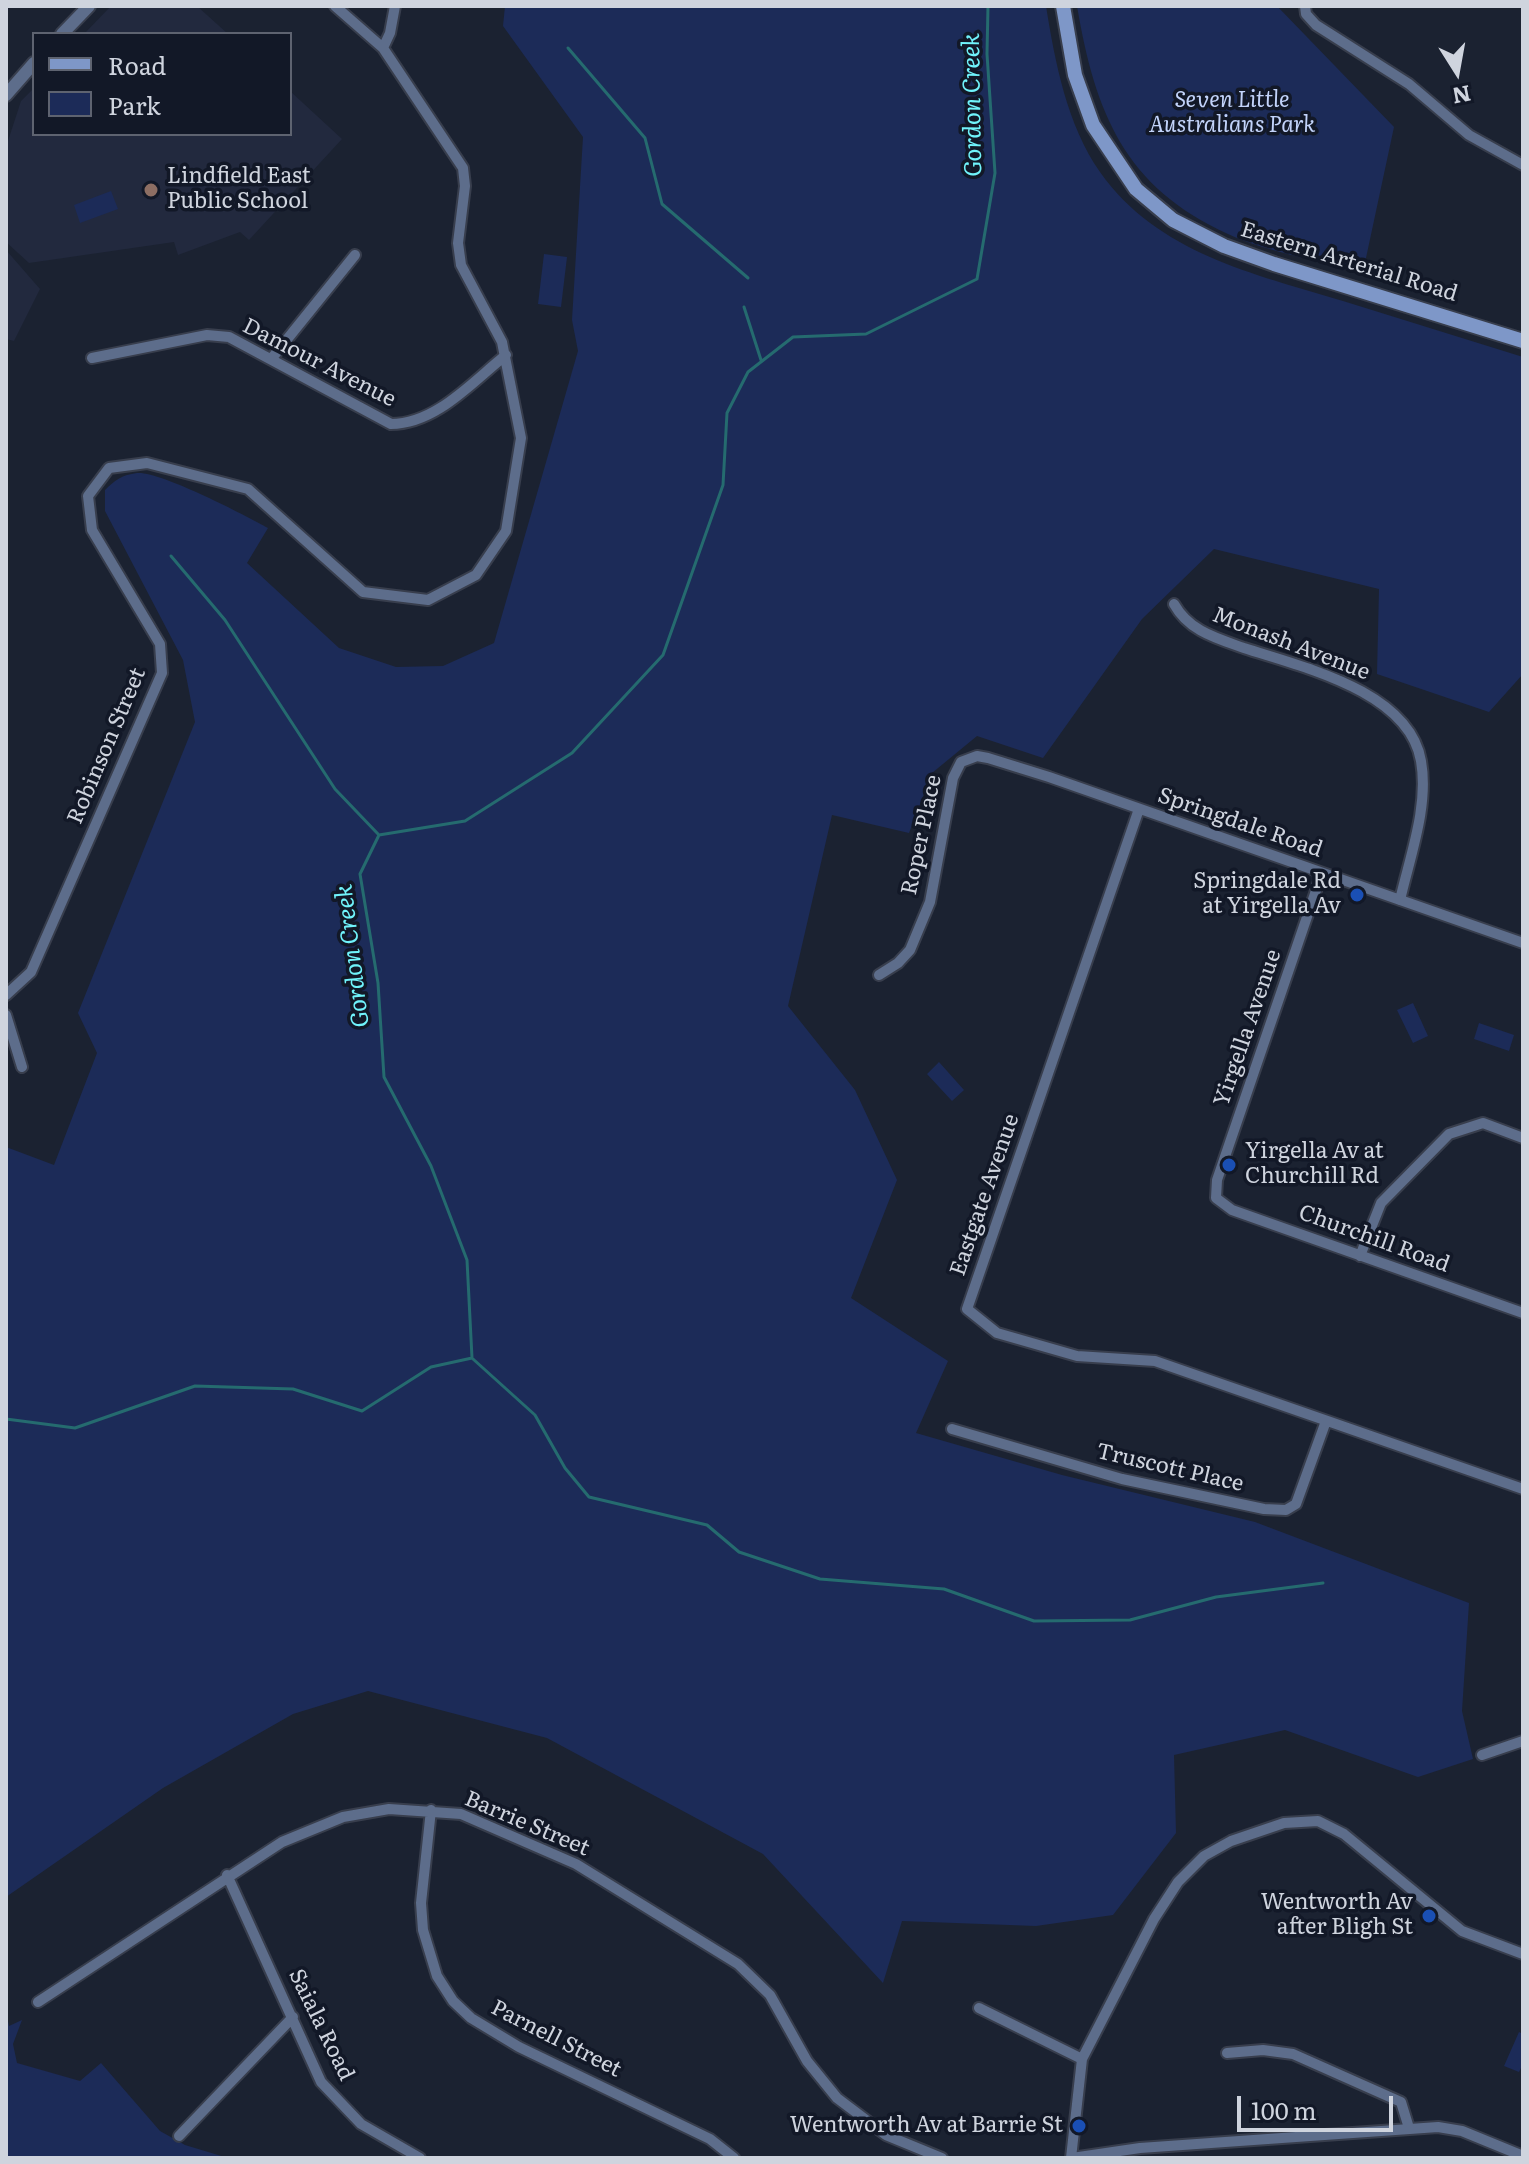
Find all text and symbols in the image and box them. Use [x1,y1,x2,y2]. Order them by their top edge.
legend [32,32,292,136]
north arrow [1417,32,1497,112]
water label: Gordon Creek [957,33,989,177]
text: Road [108,47,166,82]
text: N [1449,78,1474,114]
text: Park [108,87,161,122]
park label: Seven Little Australians Park [1149,88,1315,140]
place label: Lindfield East Public School [167,164,311,216]
marker: Lindfield East Public School [142,181,160,199]
street label: Eastern Arterial Road [1237,216,1461,308]
street label: Damour Avenue [238,313,400,413]
street label: Monash Avenue [1208,602,1374,686]
street label: Robinson Street [62,664,152,828]
street label: Roper Place [896,773,948,897]
street label: Springdale Road [1154,782,1326,864]
place label: Springdale Rd at Yirgella Av [1193,869,1341,920]
water label: Gordon Creek [330,883,376,1029]
marker: Springdale Rd at Yirgella Av [1348,886,1366,904]
street label: Yirgella Avenue [1209,946,1287,1110]
street label: Eastgate Avenue [945,1111,1025,1279]
place label: Yirgella Av at Churchill Rd [1245,1139,1384,1190]
marker: Yirgella Av at Churchill Rd [1220,1156,1238,1174]
street label: Churchill Road [1295,1199,1453,1279]
street label: Truscott Place [1094,1438,1246,1498]
street label: Barrie Street [461,1786,593,1862]
place label: Wentworth Av after Bligh St [1261,1890,1413,1942]
marker: Wentworth Av after Bligh St [1420,1907,1438,1925]
street label: Saiala Road [283,1965,359,2085]
street label: Parnell Street [486,1995,626,2083]
scale bar [1241,2080,1397,2130]
text: 100 m [1251,2092,1317,2127]
place label: Wentworth Av at Barrie St [790,2113,1063,2139]
marker: Wentworth Av at Barrie St [1070,2117,1088,2135]

